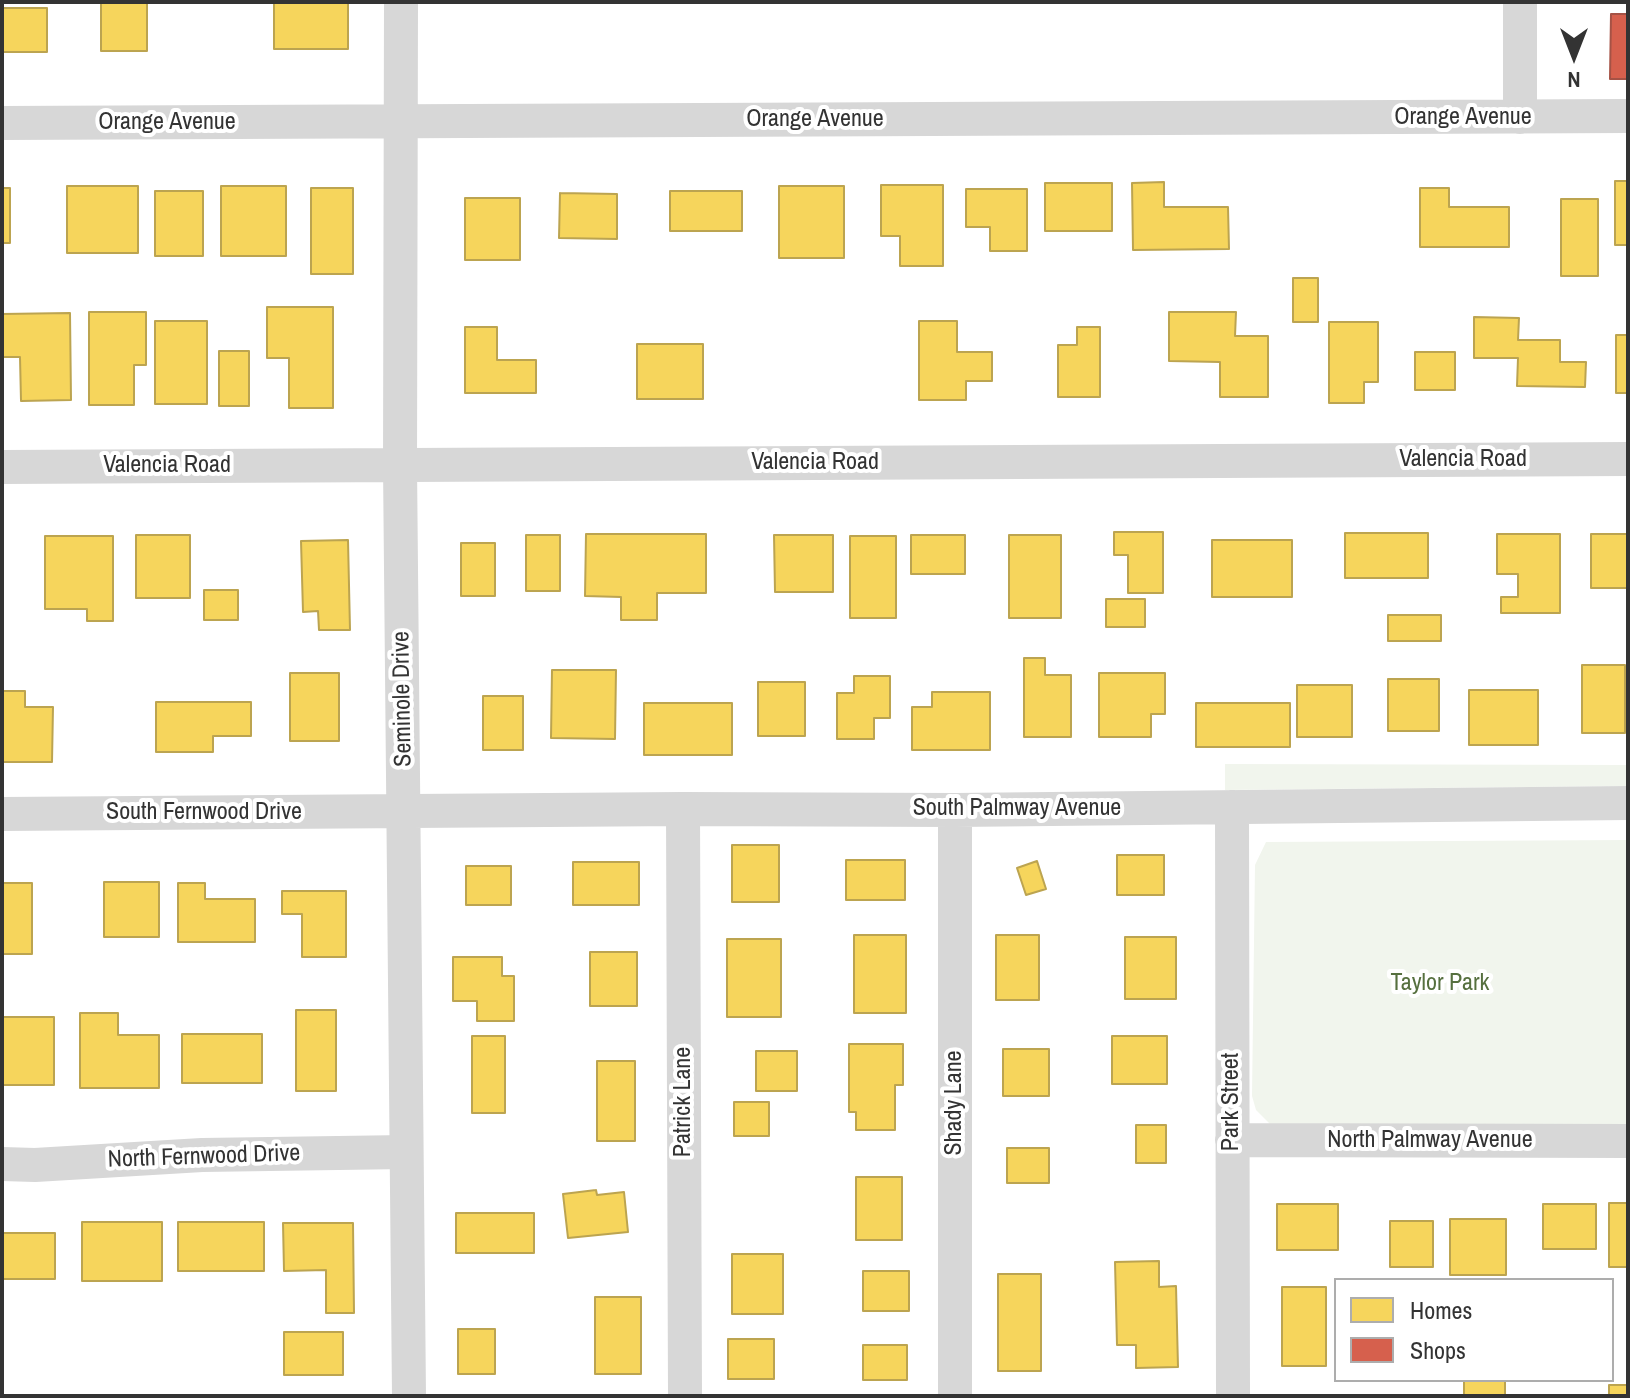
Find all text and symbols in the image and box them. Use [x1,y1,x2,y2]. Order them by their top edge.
north arrow [1534,16,1614,96]
text: N [1567,65,1581,95]
street label: Orange Avenue [1394,104,1532,132]
street label: Orange Avenue [746,106,884,134]
street label: Orange Avenue [98,109,236,137]
street label: Valencia Road [1399,446,1527,474]
street label: Valencia Road [751,449,879,477]
street label: Valencia Road [103,452,231,480]
street label: Seminole Drive [387,631,419,767]
street label: South Palmway Avenue [913,795,1121,823]
street label: South Fernwood Drive [106,799,302,827]
park label: Taylor Park [1391,970,1489,998]
street label: Patrick Lane [670,1047,698,1157]
street label: Shady Lane [941,1050,969,1156]
street label: Park Street [1218,1053,1246,1151]
street label: North Palmway Avenue [1327,1127,1533,1155]
street label: North Fernwood Drive [107,1139,301,1175]
legend [1334,1278,1614,1382]
text: Homes [1410,1294,1472,1326]
text: Shops [1410,1334,1466,1366]

